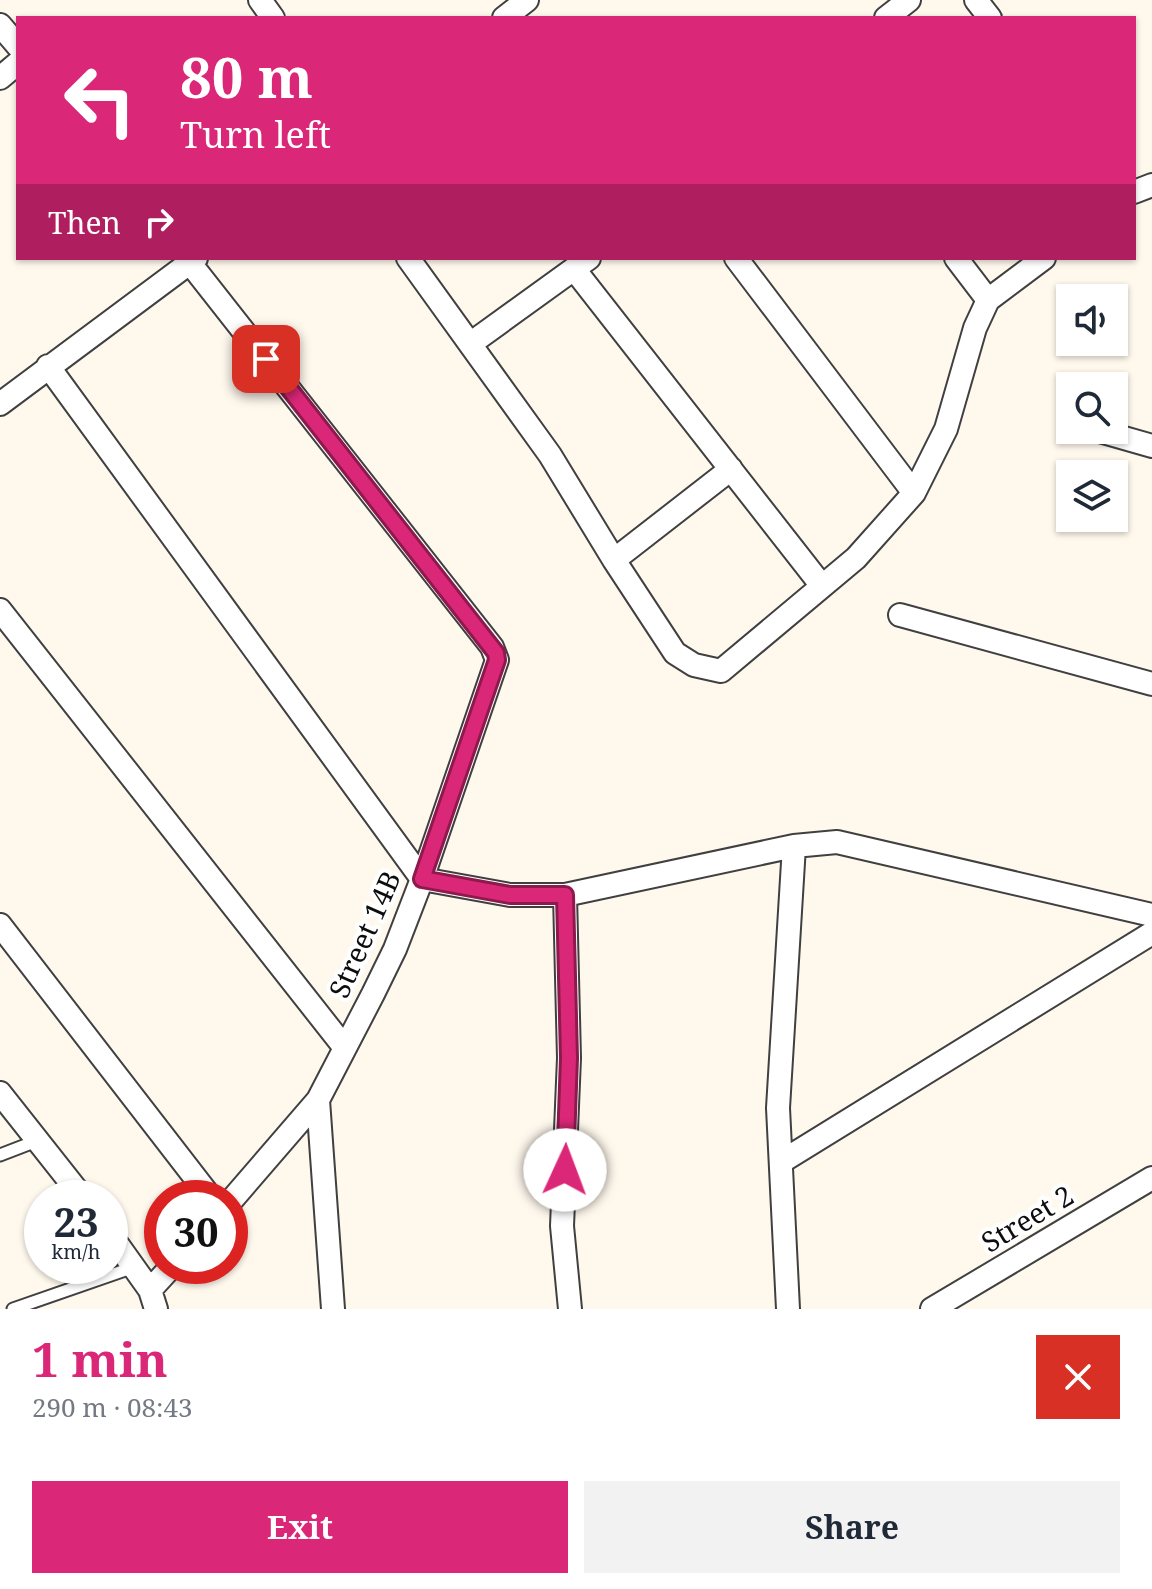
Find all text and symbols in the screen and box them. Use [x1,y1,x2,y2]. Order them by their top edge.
text: 80 m [180,38,313,114]
icon: left [48,48,152,152]
text: Turn left [180,110,331,159]
icon: right [137,200,181,244]
text: Then [48,202,121,243]
map controls [1056,284,1128,532]
button: sound [1056,284,1128,356]
pin [232,325,300,393]
icon: arrive [244,337,288,381]
button: search [1056,372,1128,444]
button: layers [1056,460,1128,532]
street label: Street 14B [319,865,409,1003]
position arrow [523,1128,607,1212]
street label: Street 2 [974,1176,1080,1260]
speed limit sign: 30 [144,1180,248,1284]
text: 23 [53,1194,99,1249]
text: km/h [51,1238,101,1265]
text: 1 min [32,1326,168,1391]
button: close [1036,1335,1120,1419]
text: 290 m · 08:43 [32,1389,193,1425]
button: Exit [32,1481,568,1573]
button: Share [584,1481,1120,1573]

